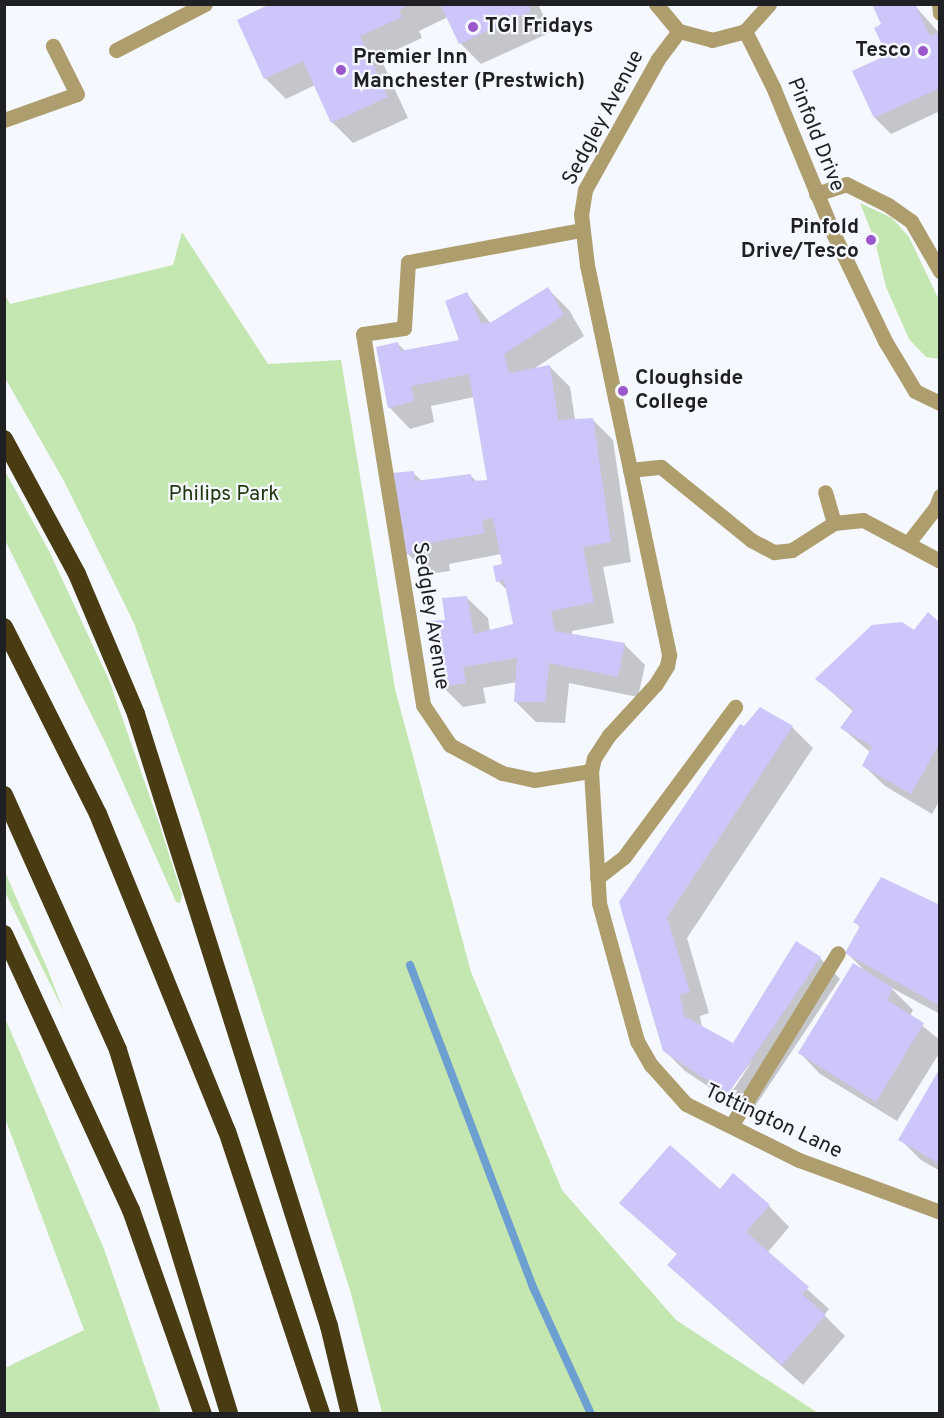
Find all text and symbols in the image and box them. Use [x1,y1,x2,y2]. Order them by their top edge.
place label: TGI Fridays [485,14,593,40]
marker: TGI Fridays [466,20,480,34]
place label: Tesco [855,38,911,64]
marker: Tesco [916,44,930,58]
place label: Premier Inn Manchester (Prestwich) [353,45,585,95]
street label: Sedgley Avenue [558,46,650,190]
marker: Premier Inn Manchester (Prestwich) [334,63,348,77]
street label: Pinfold Drive [781,74,849,196]
place label: Pinfold Drive/Tesco [741,215,859,265]
marker: Pinfold Drive/Tesco [864,233,878,247]
place label: Cloughside College [635,366,743,416]
marker: Cloughside College [616,384,630,398]
park label: Philips Park [168,482,280,508]
street label: Sedgley Avenue [406,540,454,692]
street label: Tottington Lane [700,1079,846,1165]

